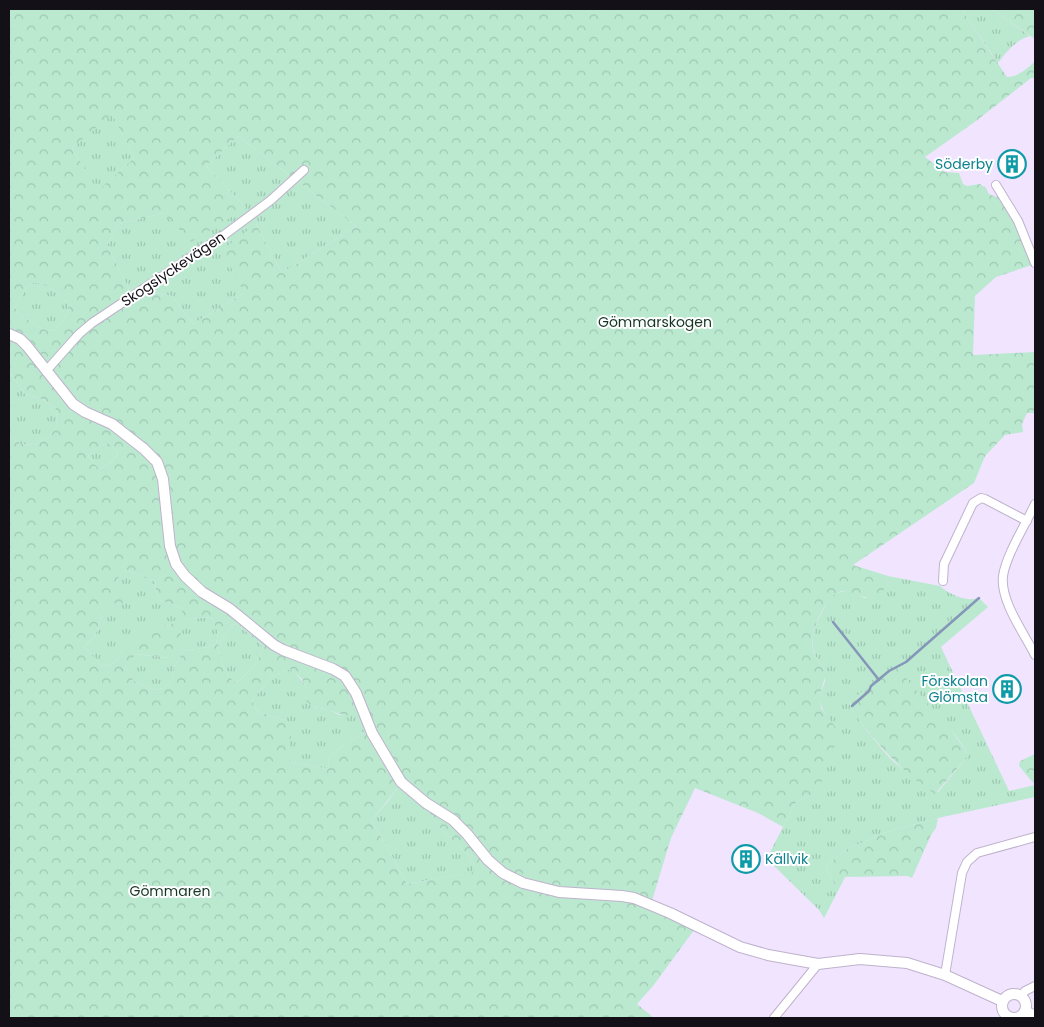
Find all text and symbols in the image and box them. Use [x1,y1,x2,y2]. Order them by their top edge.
building icon: Söderby [997,149,1027,179]
place label: Söderby [935,154,993,174]
street label: Skogslyckevägen [117,227,229,311]
park label: Gömmarskogen [598,312,712,332]
place label: Förskolan Glömsta [921,671,988,707]
building icon: Förskolan Glömsta [992,674,1022,704]
building icon: Källvik [731,844,761,874]
place label: Källvik [765,849,809,869]
park label: Gömmaren [129,881,211,901]

